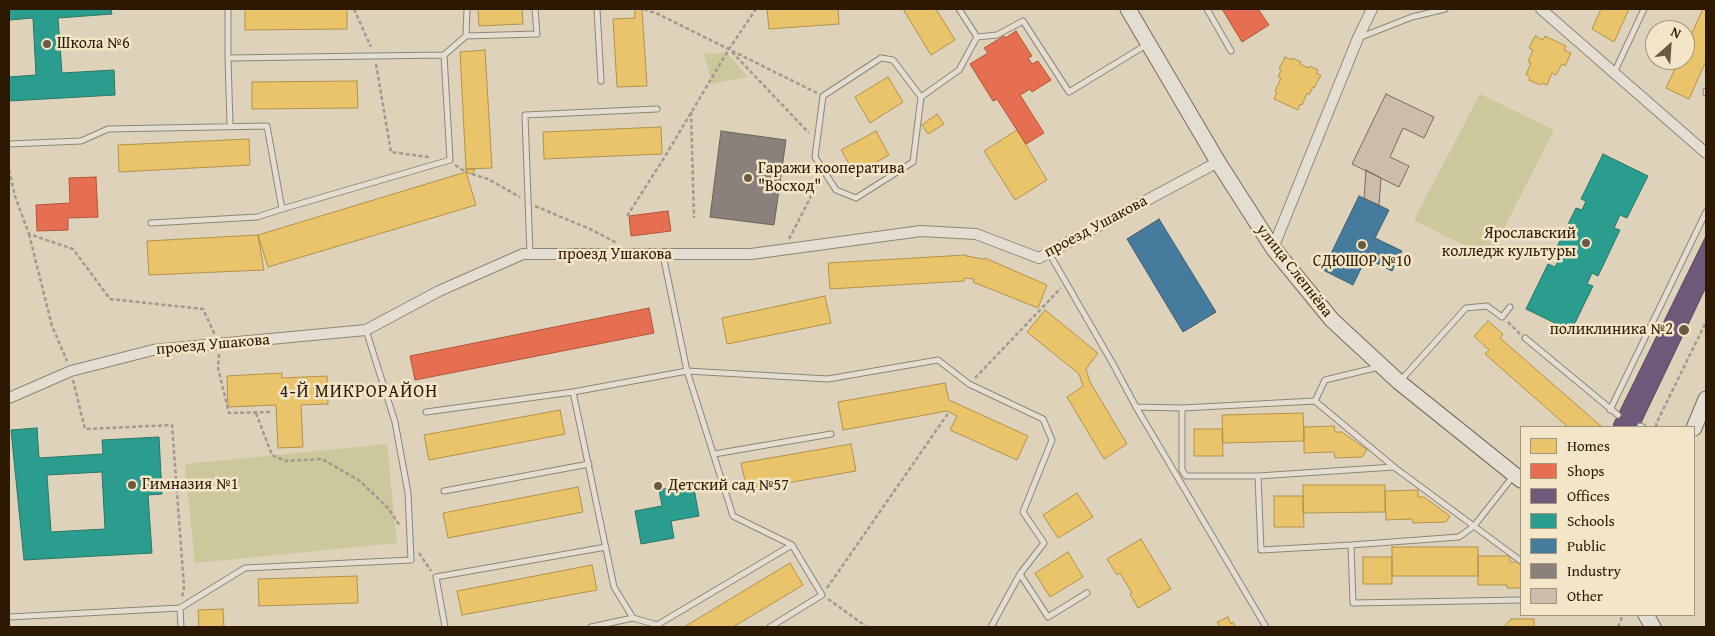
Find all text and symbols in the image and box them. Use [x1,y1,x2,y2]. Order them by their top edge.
north arrow [1645,20,1695,70]
text: N [1668,21,1685,43]
place label: Школа №6 [57,34,130,54]
marker: Школа №6 [41,38,53,50]
place label: Гаражи кооператива "Восход" [758,159,905,197]
marker: Гаражи кооператива "Восход" [742,172,754,184]
street label: проезд Ушакова [1041,192,1151,262]
street label: улица Слепнёва [1252,221,1336,321]
place label: Ярославский колледж культуры [1442,224,1576,262]
marker: Ярославский колледж культуры [1580,237,1592,249]
marker: СДЮШОР №10 [1356,239,1368,251]
street label: проезд Ушакова [558,245,672,265]
place label: СДЮШОР №10 [1313,252,1411,272]
place label: поликлиника №2 [1550,320,1673,340]
marker: поликлиника №2 [1677,323,1691,337]
street label: проезд Ушакова [155,330,271,360]
district label: 4-Й МИКРОРАЙОН [278,381,440,403]
legend [1520,426,1695,616]
text: Homes [1567,435,1610,456]
text: Shops [1567,460,1604,481]
place label: Гимназия №1 [142,475,238,495]
place label: Детский сад №57 [668,476,789,496]
marker: Гимназия №1 [126,479,138,491]
marker: Детский сад №57 [652,480,664,492]
text: Offices [1567,485,1610,506]
text: Schools [1567,510,1615,531]
text: Public [1567,535,1606,556]
text: Industry [1567,560,1621,581]
text: Other [1567,585,1603,606]

